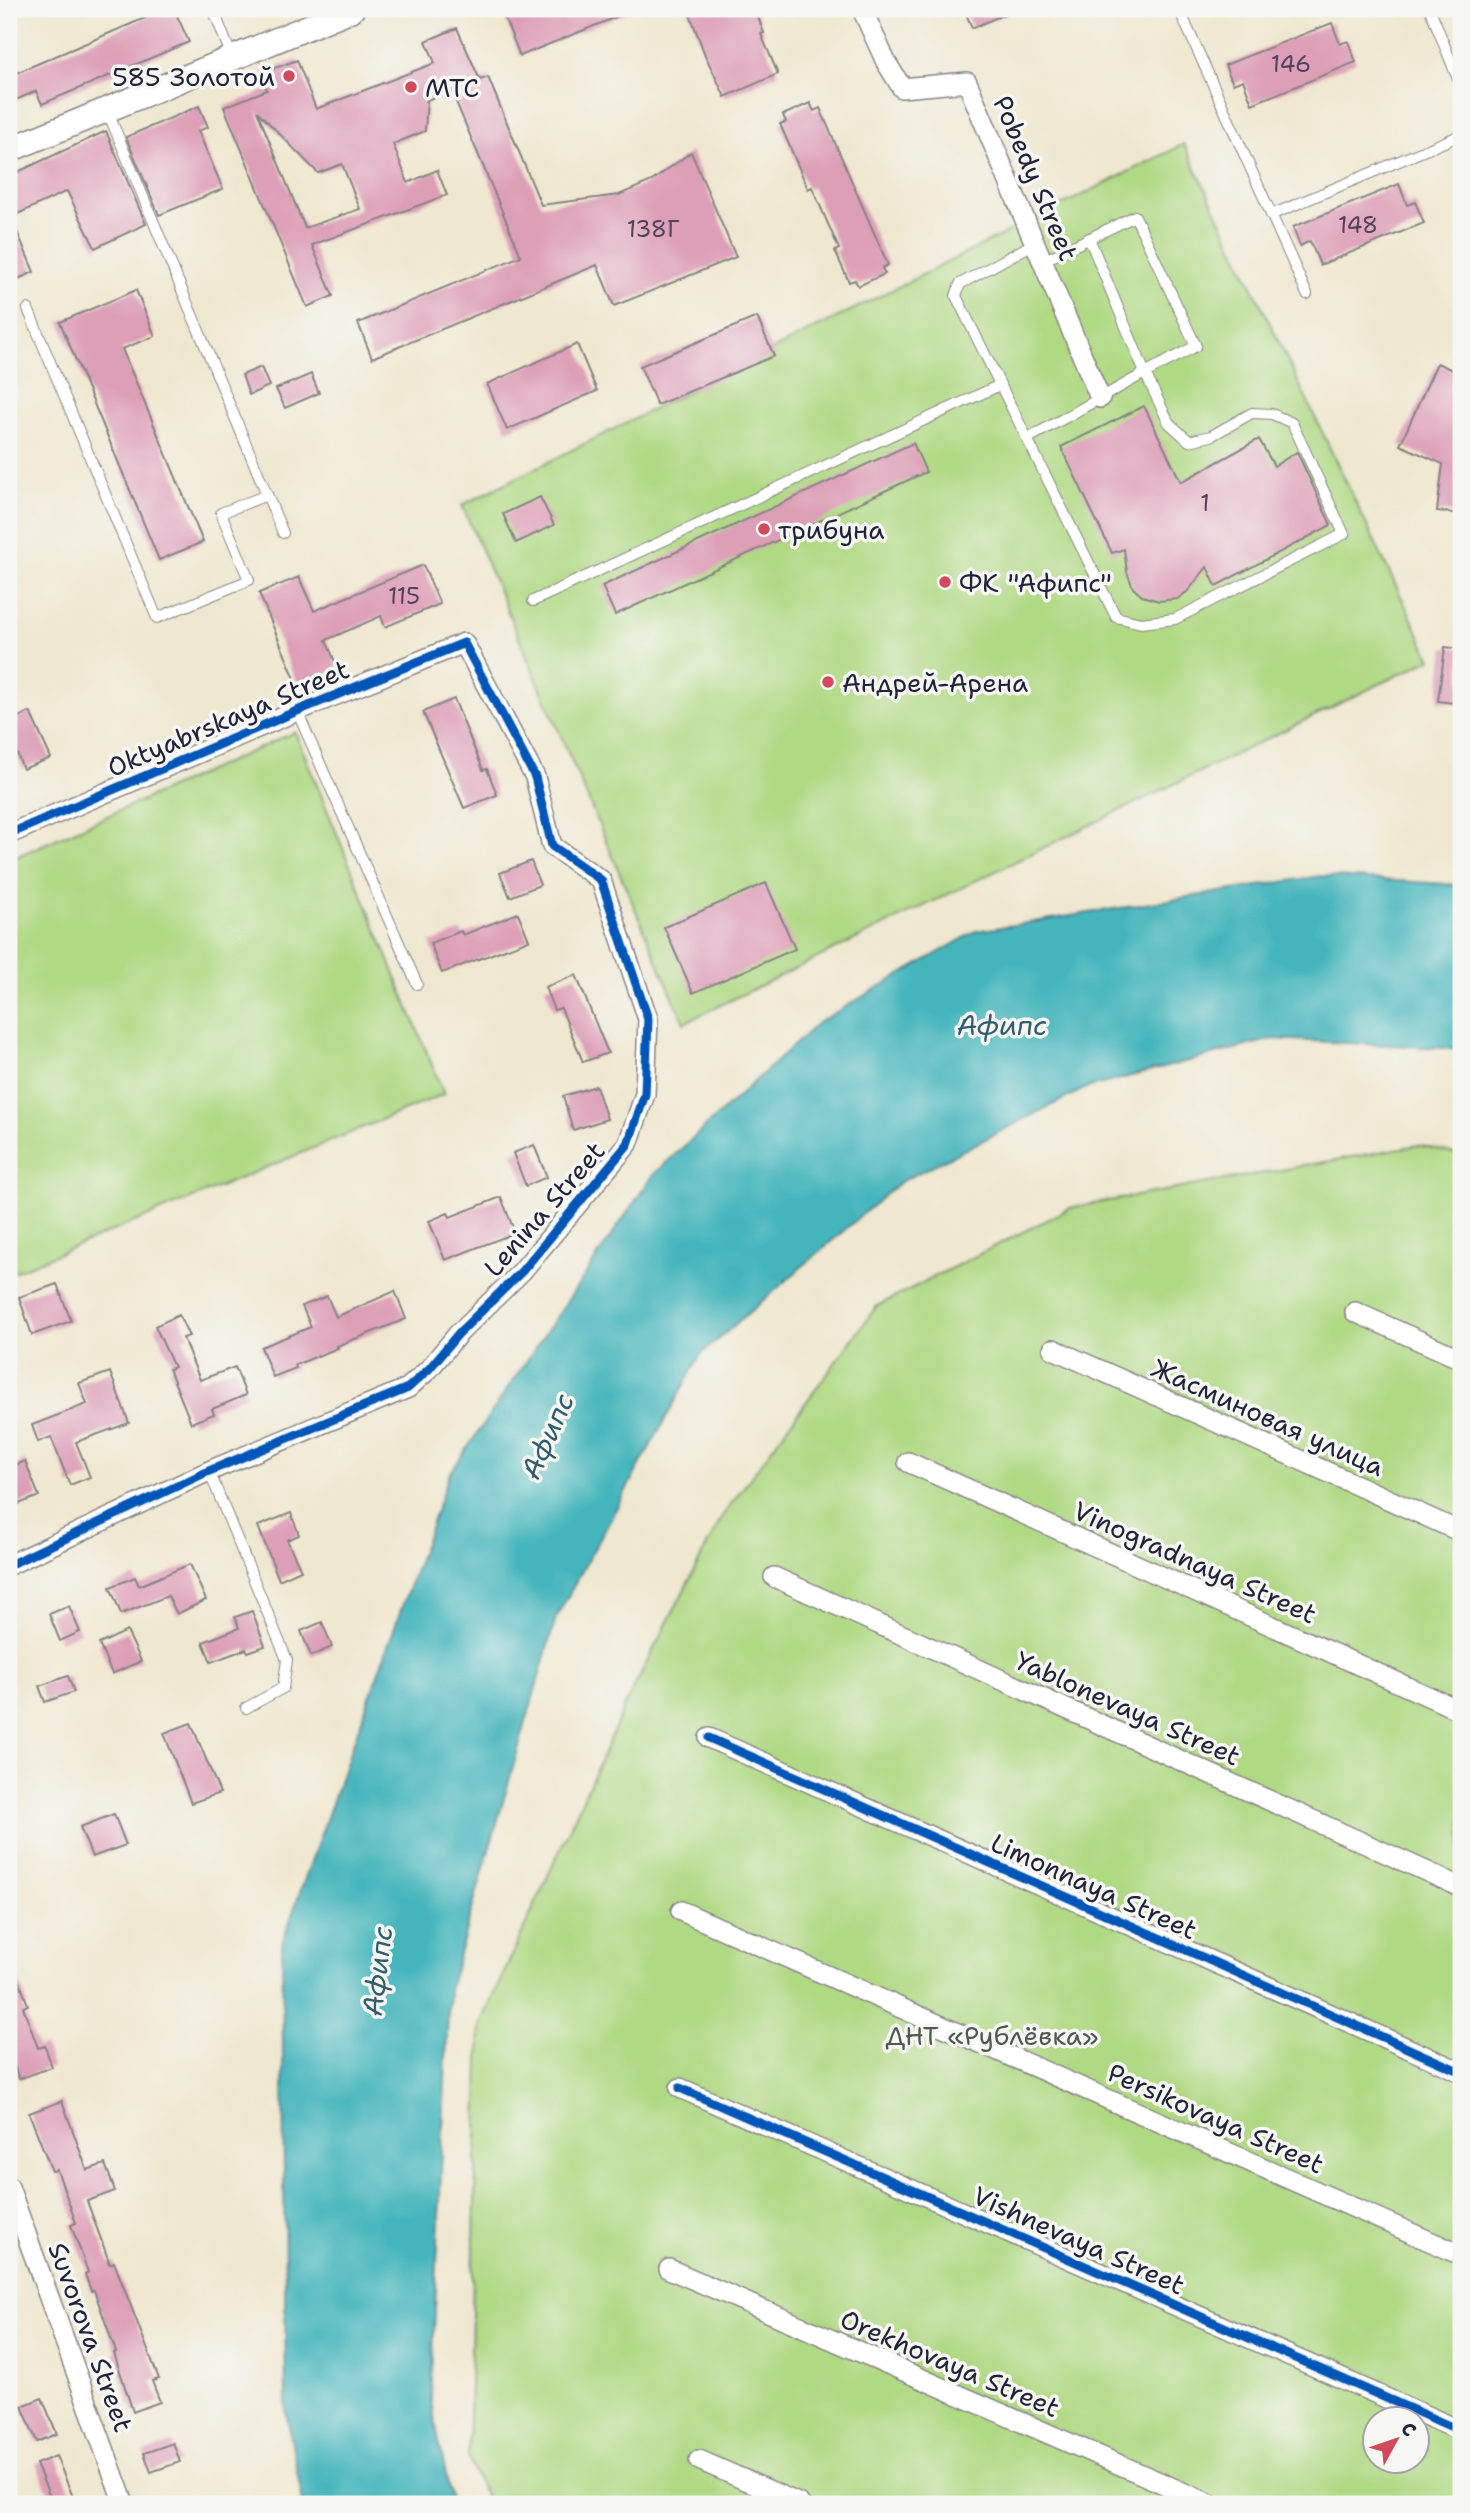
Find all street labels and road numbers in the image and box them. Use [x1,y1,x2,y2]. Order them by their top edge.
street label: Pobedy Street [985,90,1087,266]
street label: Oktyabrskaya Street [102,651,354,785]
street label: Lenina Street [476,1134,612,1284]
street label: Жасминовая улица [1146,1350,1390,1484]
street label: Vinogradnaya Street [1068,1493,1322,1631]
street label: Yablonevaya Street [1010,1643,1246,1773]
street label: Limonnaya Street [985,1825,1203,1947]
street label: Persikovaya Street [1102,2055,1330,2181]
street label: Vishnevaya Street [968,2178,1190,2302]
street label: Suvorova Street [40,2237,142,2437]
street label: Orekhovaya Street [835,2301,1065,2425]

